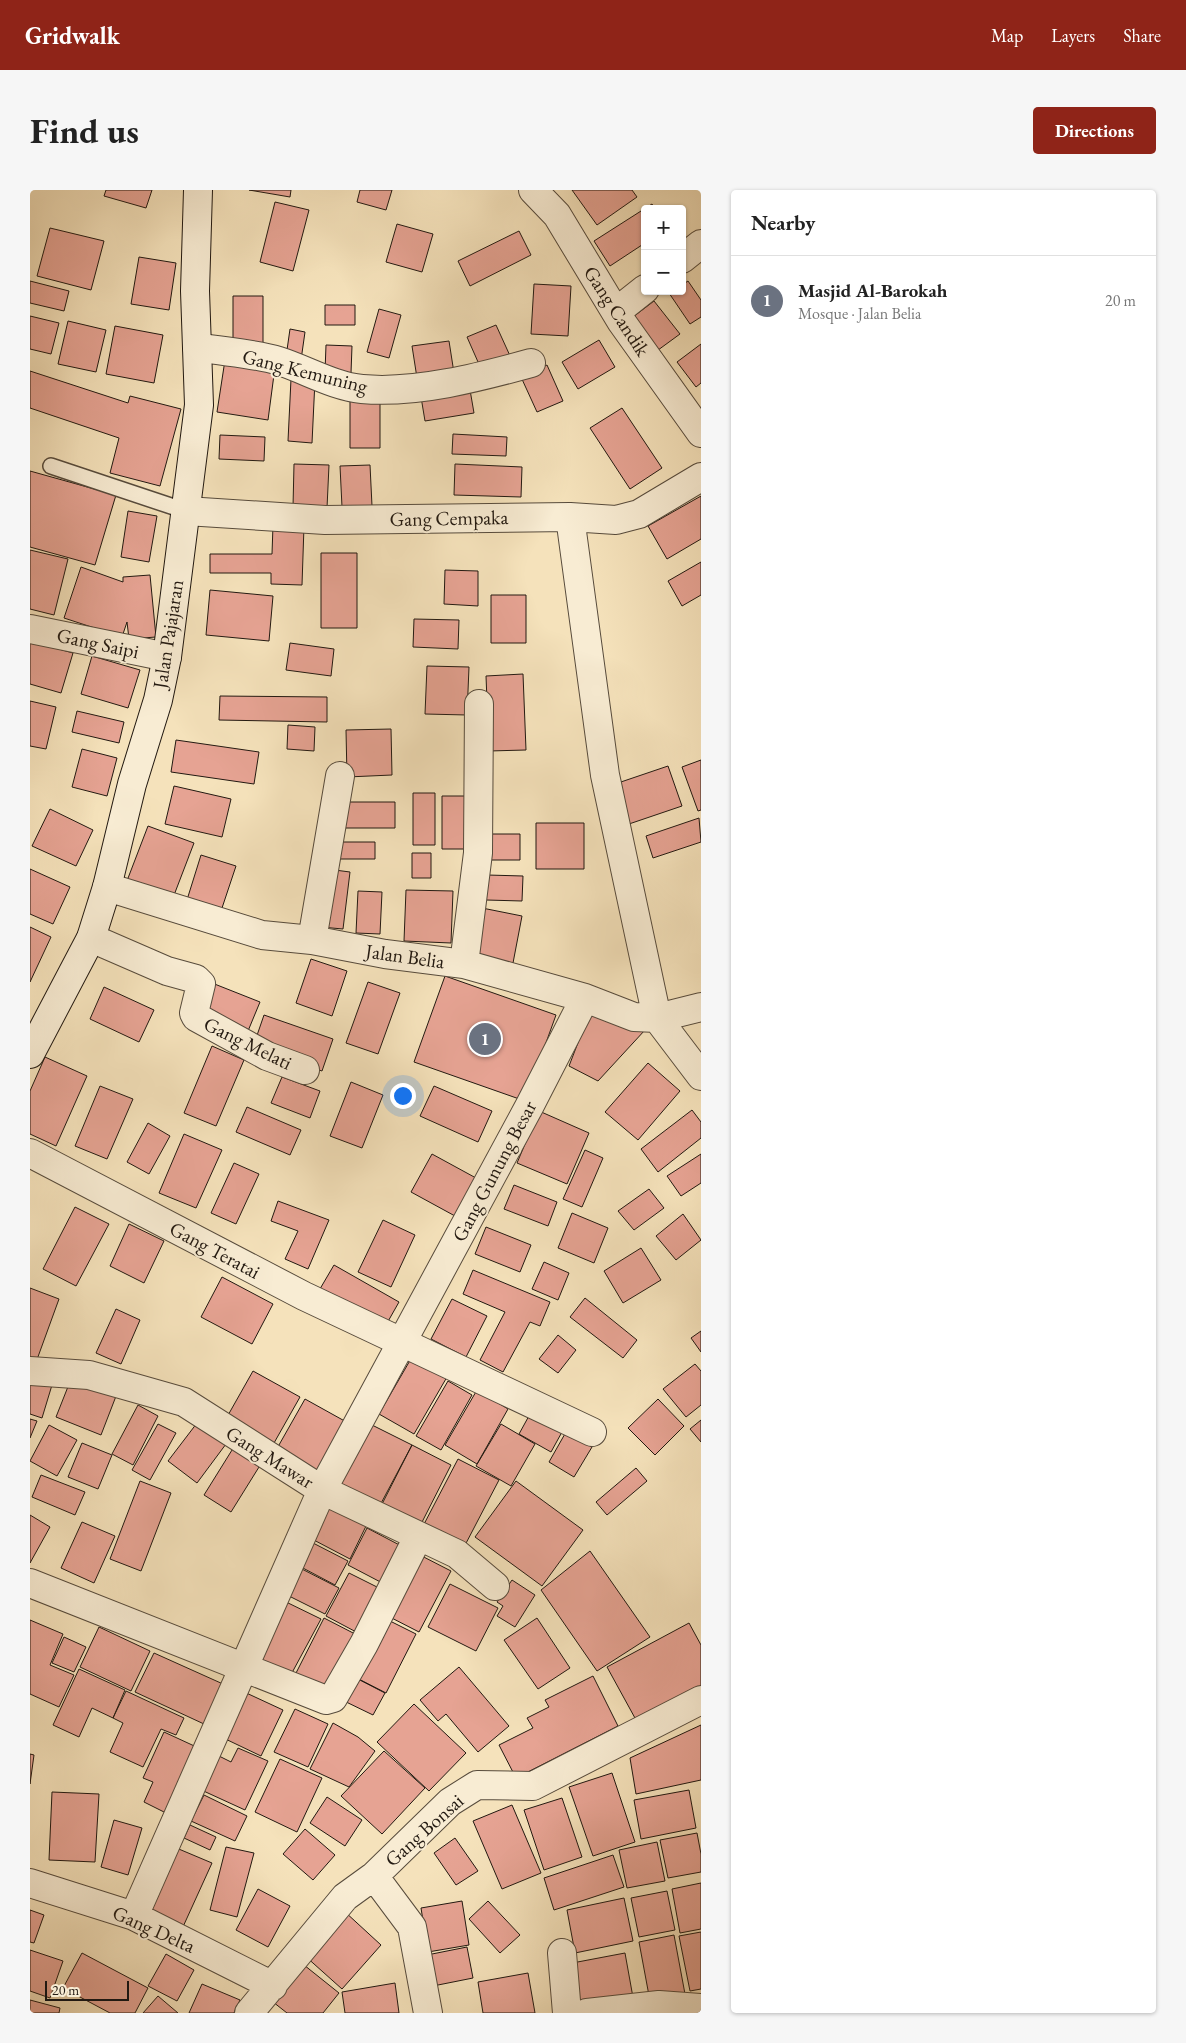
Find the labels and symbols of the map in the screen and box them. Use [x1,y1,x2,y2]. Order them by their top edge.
street label: Gang Candik [578,261,656,362]
street label: Gang Kemuning [240,343,371,399]
street label: Gang Cempaka [389,504,509,532]
street label: Jalan Pajajaran [146,577,190,692]
street label: Gang Saipi [55,622,142,664]
street label: Jalan Belia [362,937,446,974]
street label: Gang Melati [200,1010,297,1076]
pin: 1 [469,1020,501,1058]
your location [390,1083,416,1109]
street label: Gang Gunung Besar [446,1096,542,1246]
street label: Gang Teratai [165,1215,265,1285]
street label: Gang Mawar [221,1420,319,1494]
street label: Gang Bonsai [379,1788,469,1872]
street label: Gang Delta [109,1899,199,1959]
scale bar [45,1978,129,2001]

